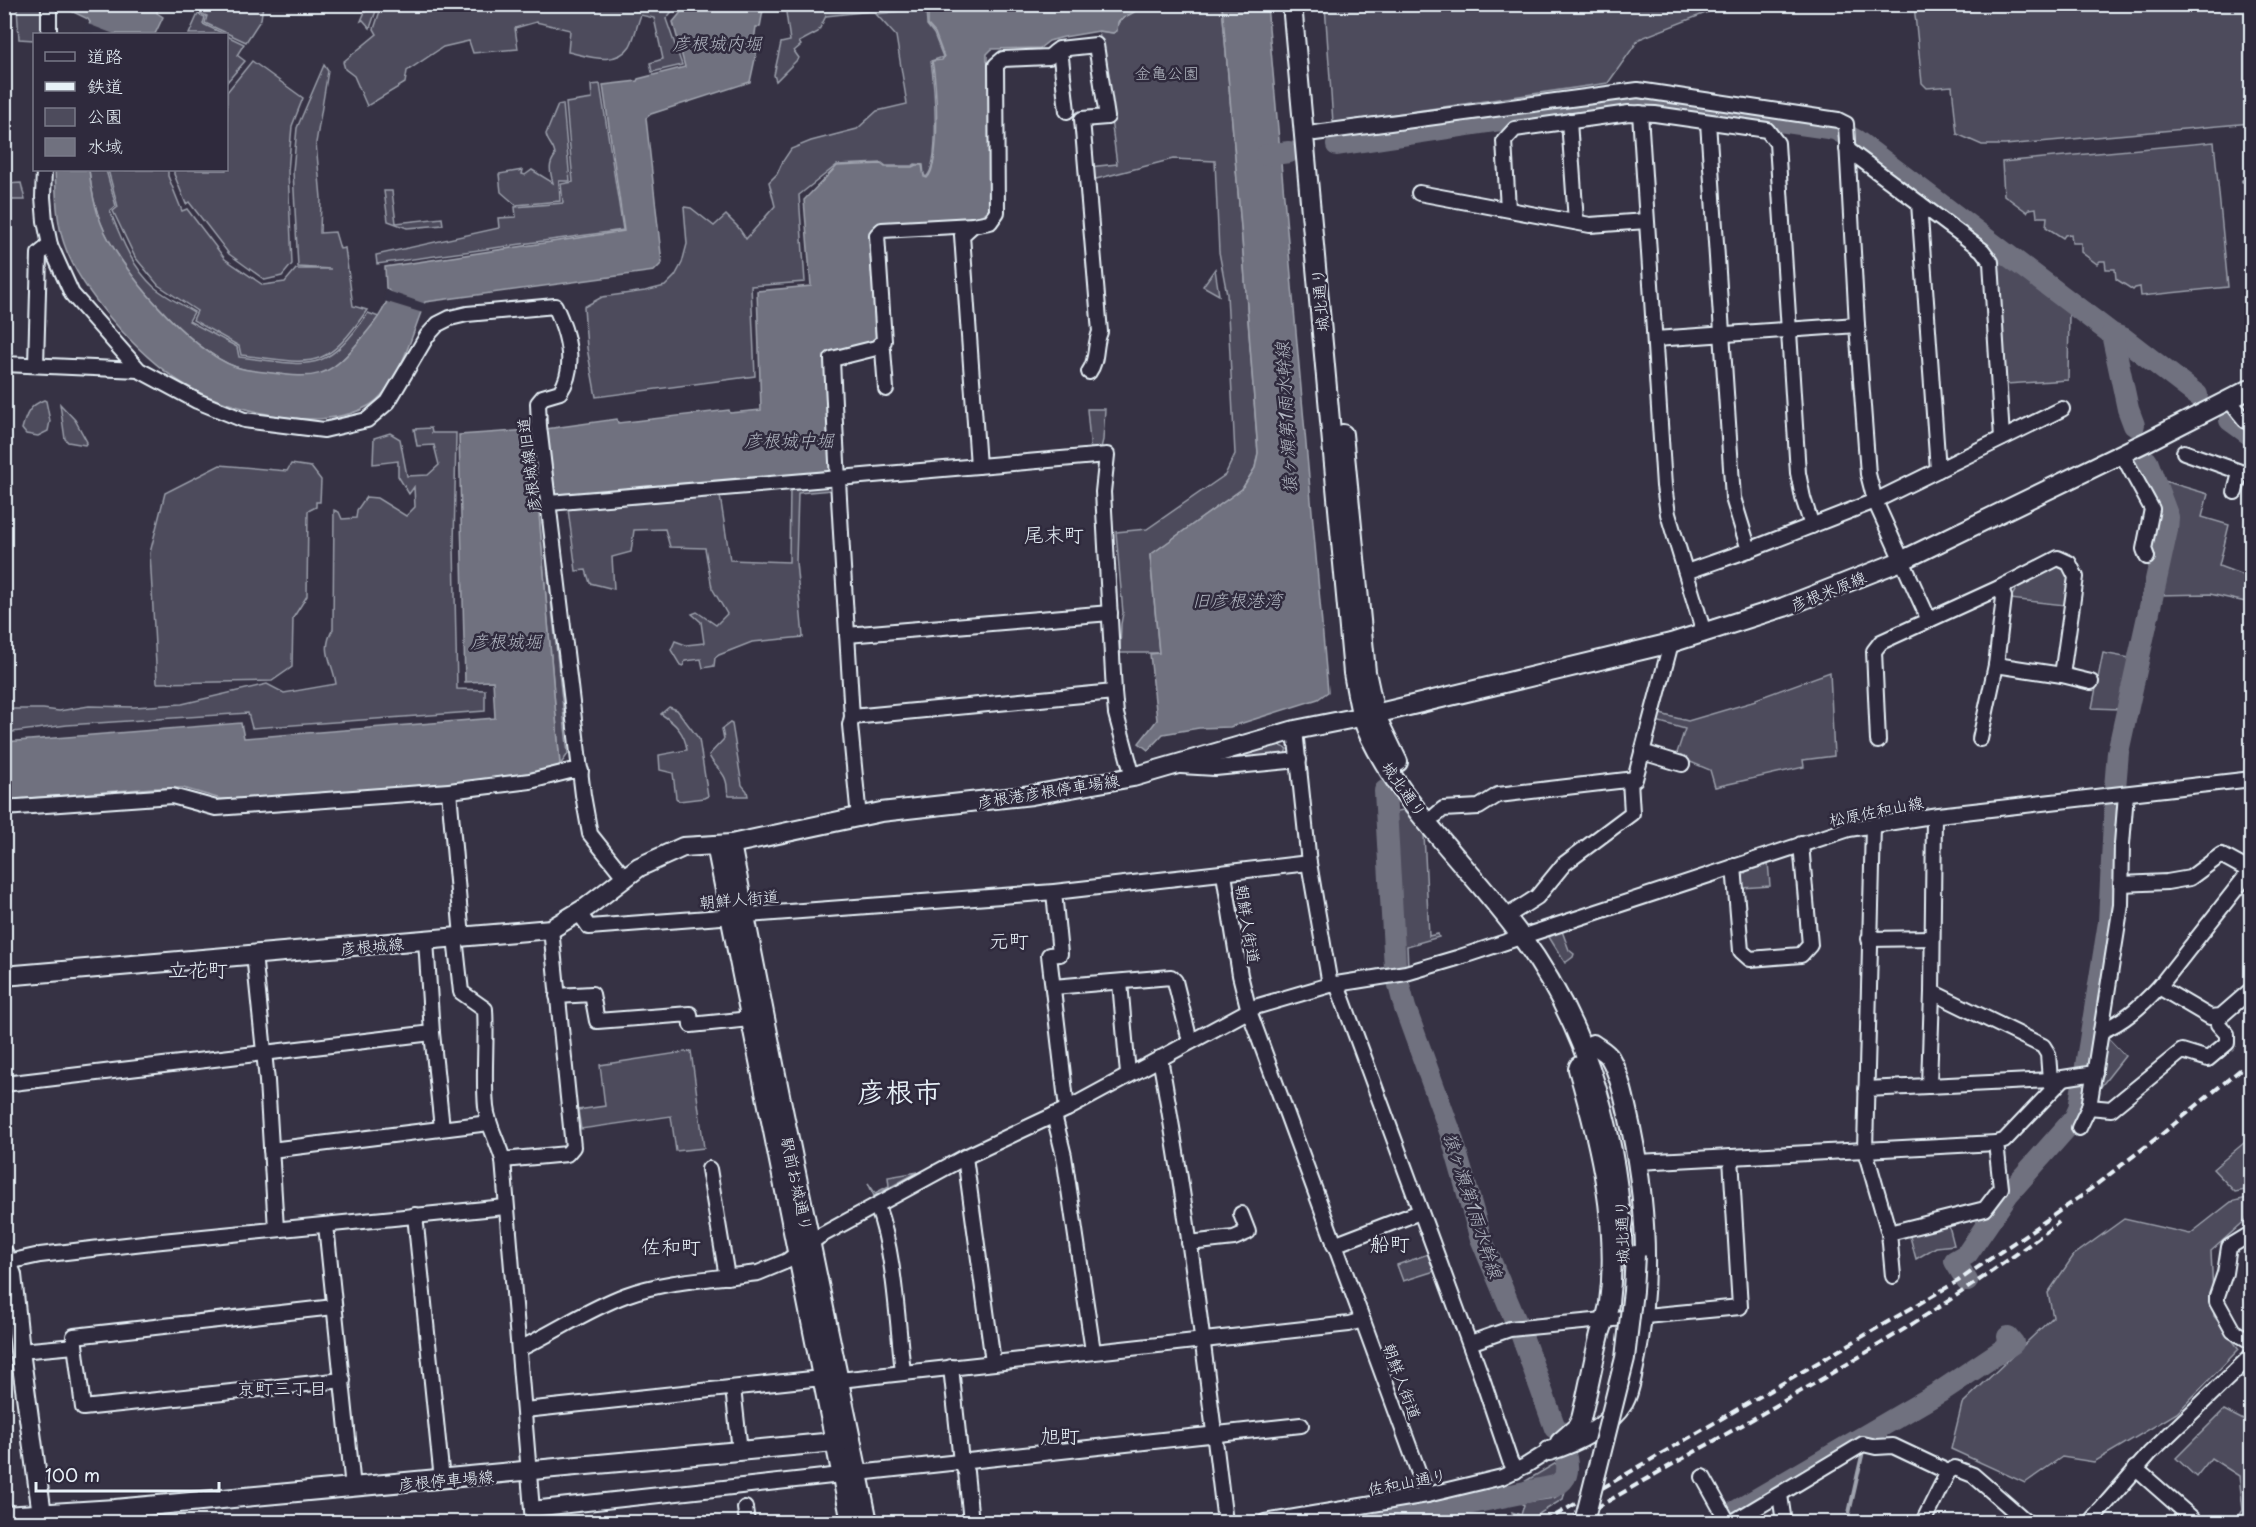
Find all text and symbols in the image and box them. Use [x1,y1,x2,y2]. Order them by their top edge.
water label: 彦根城内堀 [672,29,763,56]
legend [33,33,228,171]
text: 道路 [87,42,123,69]
park label: 金亀公園 [1135,60,1199,84]
text: 鉄道 [87,72,123,99]
text: 公園 [87,102,123,129]
text: 水域 [87,132,123,159]
street label: 城北通り [1304,267,1334,333]
water label: 猿ヶ瀬第1雨水幹線 [1267,340,1302,495]
street label: 彦根城線旧道 [510,416,546,514]
water label: 彦根城中堀 [744,426,835,453]
district label: 尾末町 [1024,519,1084,549]
street label: 彦根米原線 [1786,564,1870,616]
water label: 旧彦根港湾 [1192,586,1284,613]
water label: 彦根城堀 [470,627,543,654]
street label: 城北通り [1377,756,1433,822]
street label: 彦根港彦根停車場線 [975,767,1121,813]
street label: 松原佐和山線 [1827,789,1925,831]
street label: 朝鮮人街道 [698,883,780,913]
street label: 朝鮮人街道 [1231,883,1267,965]
district label: 元町 [989,925,1029,955]
street label: 彦根城線 [339,930,405,960]
district label: 立花町 [168,954,228,984]
district label: 彦根市 [857,1069,941,1112]
water label: 猿ヶ瀬第1雨水幹線 [1438,1129,1511,1282]
street label: 駅前お城通り [776,1135,820,1233]
street label: 城北通り [1608,1200,1634,1264]
district label: 船町 [1370,1228,1410,1258]
district label: 佐和町 [641,1231,701,1261]
street label: 朝鮮人街道 [1378,1339,1428,1423]
district label: 京町三丁目 [237,1374,327,1401]
district label: 旭町 [1040,1420,1080,1450]
scale bar [36,1455,219,1493]
text: 100 m [45,1461,100,1488]
street label: 佐和山通り [1365,1462,1449,1500]
street label: 彦根停車場線 [397,1463,495,1495]

